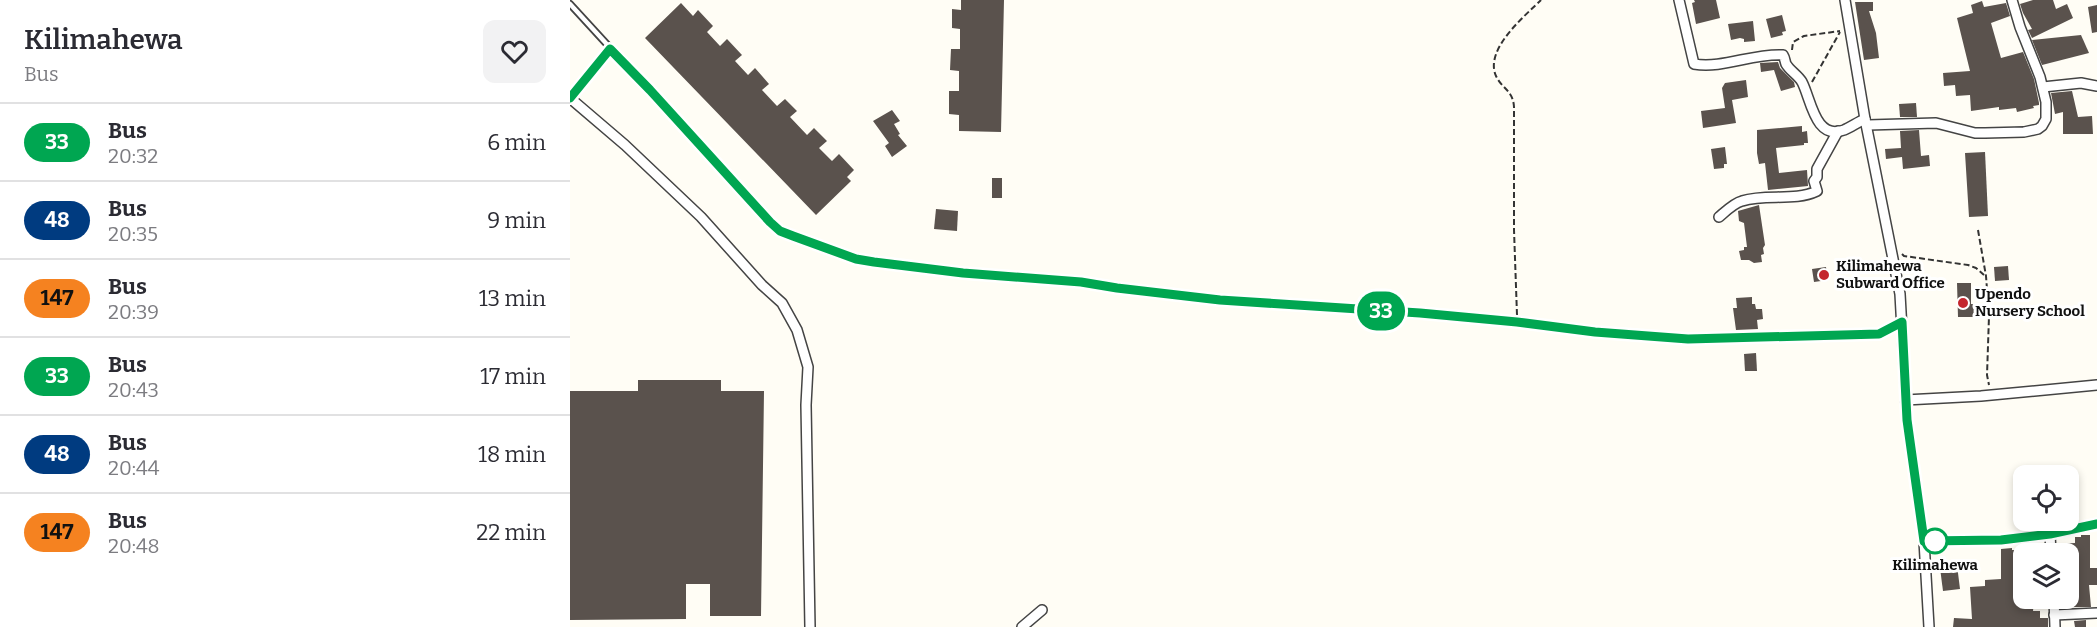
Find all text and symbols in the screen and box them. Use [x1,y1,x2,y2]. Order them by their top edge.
button: heart [483,20,546,83]
text: Kilimahewa [24,23,182,56]
text: Bus [24,62,59,86]
text: Bus [108,117,147,144]
text: 33 [45,129,69,155]
text: 6 min [487,129,546,156]
text: 20:32 [108,144,158,168]
text: Bus [108,195,147,222]
text: 48 [44,207,70,233]
text: 9 min [487,207,546,234]
text: 20:35 [108,222,158,246]
place label: Kilimahewa Subward Office [1836,257,1945,292]
marker: Kilimahewa Subward Office [1817,268,1831,282]
text: Bus [108,273,147,300]
text: 147 [41,285,73,311]
text: 13 min [479,285,546,312]
place label: Upendo Nursery School [1975,285,2085,320]
line badge: 33 [1354,292,1408,330]
marker: Upendo Nursery School [1956,296,1970,310]
text: 33 [1369,298,1393,324]
text: 20:39 [108,300,159,324]
text: Bus [108,351,147,378]
text: 33 [45,363,69,389]
text: 17 min [480,363,546,390]
text: 20:43 [108,378,159,402]
text: Bus [108,429,147,456]
text: 48 [44,441,70,467]
text: 18 min [478,441,546,468]
text: 20:44 [108,456,159,480]
map controls [2013,465,2079,609]
button: locate [2013,465,2079,531]
text: Bus [108,507,147,534]
text: 147 [41,519,73,545]
text: 22 min [476,519,546,546]
marker: Kilimahewa [1922,528,1948,554]
text: 20:48 [108,534,160,558]
button: layers [2013,543,2079,609]
place label: Kilimahewa [1892,556,1978,574]

